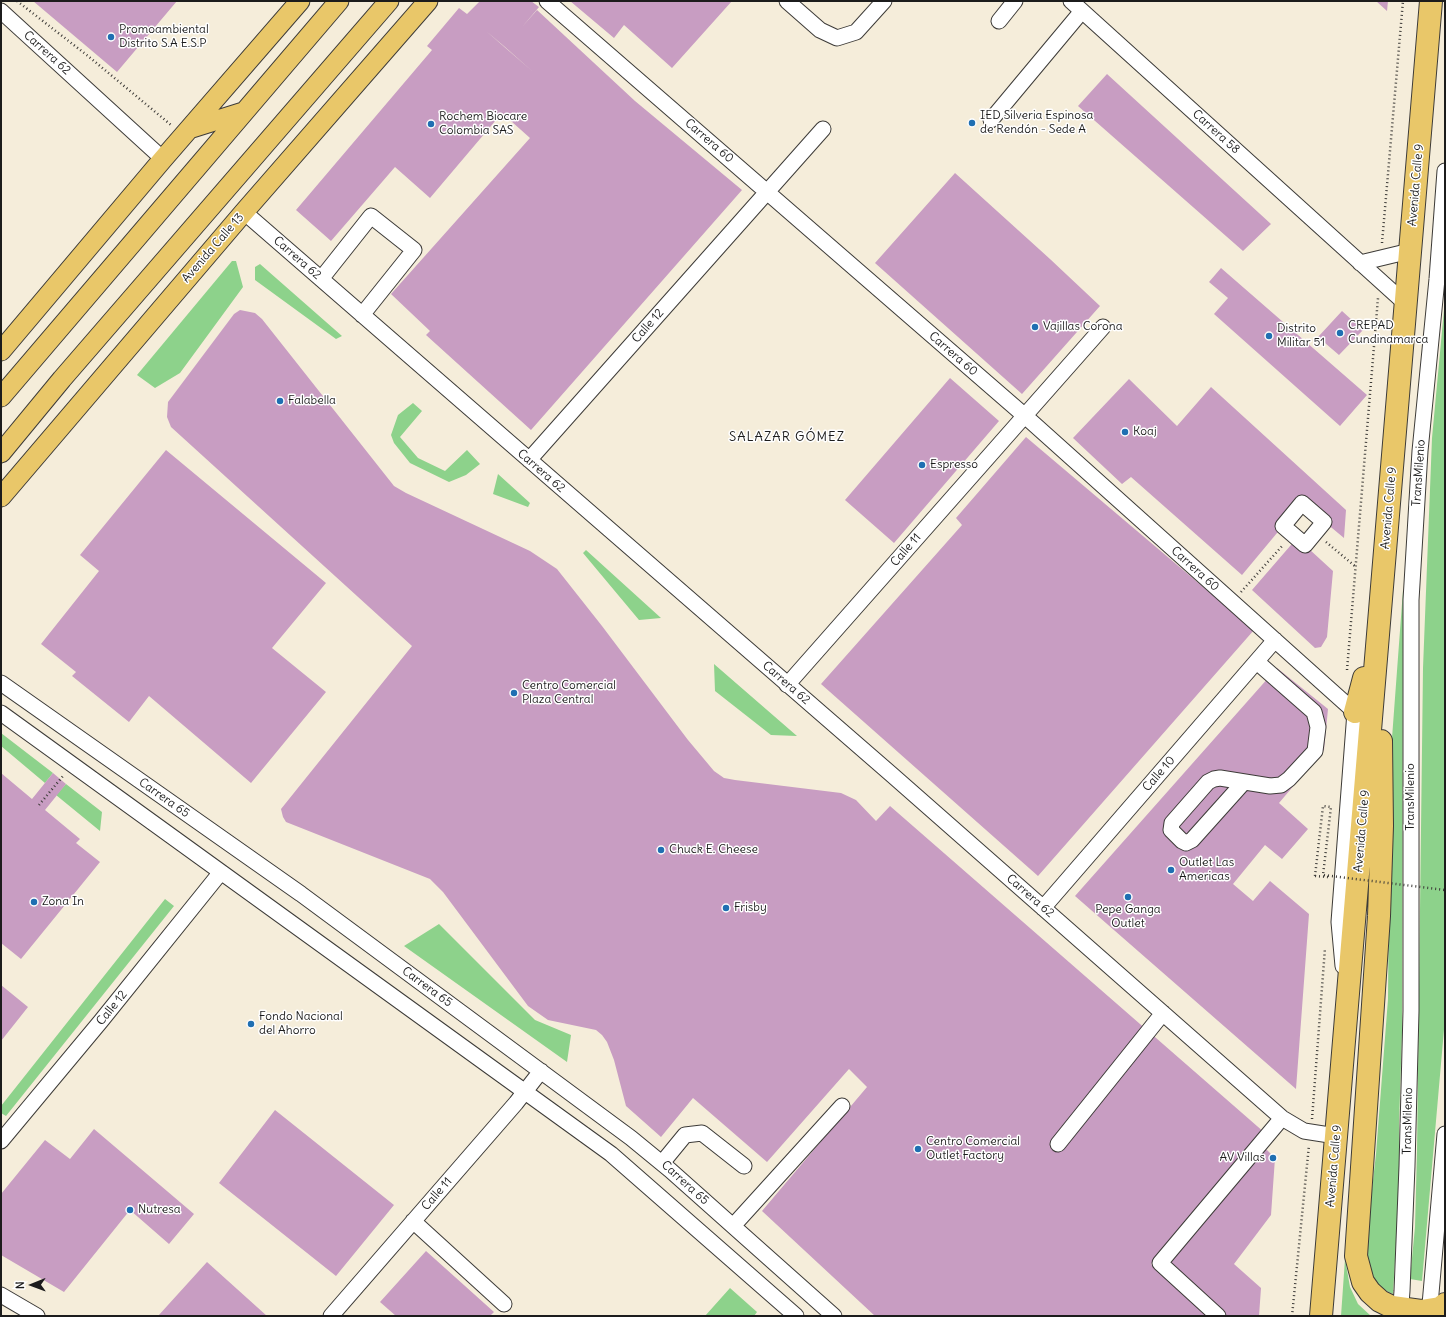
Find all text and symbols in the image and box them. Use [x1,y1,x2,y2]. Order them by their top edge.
place label: Promoambiental Distrito S.A E.S.P [119,23,209,51]
street label: Carrera 62 [20,28,74,78]
marker: Promoambiental Distrito S.A E.S.P [106,32,116,42]
street label: Carrera 58 [1189,107,1243,157]
place label: IED Silveria Espinosa de Rendón - Sede A [980,109,1093,137]
place label: Rochem Biocare Colombia SAS [439,110,527,138]
street label: Carrera 60 [682,116,736,166]
marker: IED Silveria Espinosa de Rendón - Sede A [967,118,977,128]
marker: Rochem Biocare Colombia SAS [426,119,436,129]
street label: Avenida Calle 9 [1405,143,1427,227]
street label: Avenida Calle 13 [179,210,247,286]
street label: Carrera 62 [270,233,324,283]
street label: Calle 12 [629,306,667,346]
place label: CREPAD Cundinamarca [1348,319,1428,347]
place label: Vajillas Corona [1043,320,1123,334]
marker: Vajillas Corona [1030,322,1040,332]
place label: Distrito Militar 51 [1277,322,1325,350]
marker: CREPAD Cundinamarca [1335,328,1345,338]
street label: Carrera 60 [926,329,980,379]
marker: Distrito Militar 51 [1264,331,1274,341]
place label: Falabella [288,394,336,408]
marker: Falabella [275,396,285,406]
place label: Koaj [1133,425,1157,439]
marker: Koaj [1120,427,1130,437]
district label: SALAZAR GÓMEZ [729,429,845,445]
street label: TransMilenio [1409,439,1429,507]
street label: Carrera 62 [514,446,568,496]
place label: Espresso [930,458,978,472]
marker: Espresso [917,460,927,470]
street label: Avenida Calle 9 [1378,466,1400,550]
street label: Calle 11 [888,531,924,569]
street label: Carrera 60 [1168,544,1222,594]
street label: Carrera 62 [759,658,813,708]
place label: Centro Comercial Plaza Central [522,679,616,707]
marker: Centro Comercial Plaza Central [509,688,519,698]
street label: Calle 10 [1140,753,1178,795]
street label: TransMilenio [1404,763,1418,831]
street label: Carrera 65 [136,775,192,821]
street label: Avenida Calle 9 [1351,789,1373,873]
place label: Chuck E. Cheese [669,843,758,857]
marker: Chuck E. Cheese [656,845,666,855]
place label: Outlet Las Americas [1179,856,1234,884]
marker: Outlet Las Americas [1166,865,1176,875]
street label: Carrera 62 [1003,871,1057,921]
marker: Pepe Ganga Outlet [1123,892,1133,902]
place label: Zona In [42,895,84,909]
marker: Zona In [29,897,39,907]
place label: Frisby [734,901,767,915]
marker: Frisby [721,903,731,913]
place label: Pepe Ganga Outlet [1095,903,1161,931]
street label: Carrera 65 [399,964,455,1010]
street label: Calle 12 [94,988,130,1028]
place label: Fondo Nacional del Ahorro [259,1010,343,1038]
marker: Fondo Nacional del Ahorro [246,1019,256,1029]
street label: TransMilenio [1400,1087,1416,1155]
street label: Avenida Calle 9 [1323,1124,1345,1208]
place label: Centro Comercial Outlet Factory [926,1135,1020,1163]
marker: Centro Comercial Outlet Factory [913,1144,923,1154]
place label: AV Villas [1219,1151,1265,1165]
marker: AV Villas [1268,1153,1278,1163]
street label: Carrera 65 [658,1158,712,1208]
street label: Calle 11 [419,1175,455,1213]
place label: Nutresa [138,1203,181,1217]
marker: Nutresa [125,1205,135,1215]
north arrow [12,1265,52,1305]
text: N [13,1281,27,1289]

